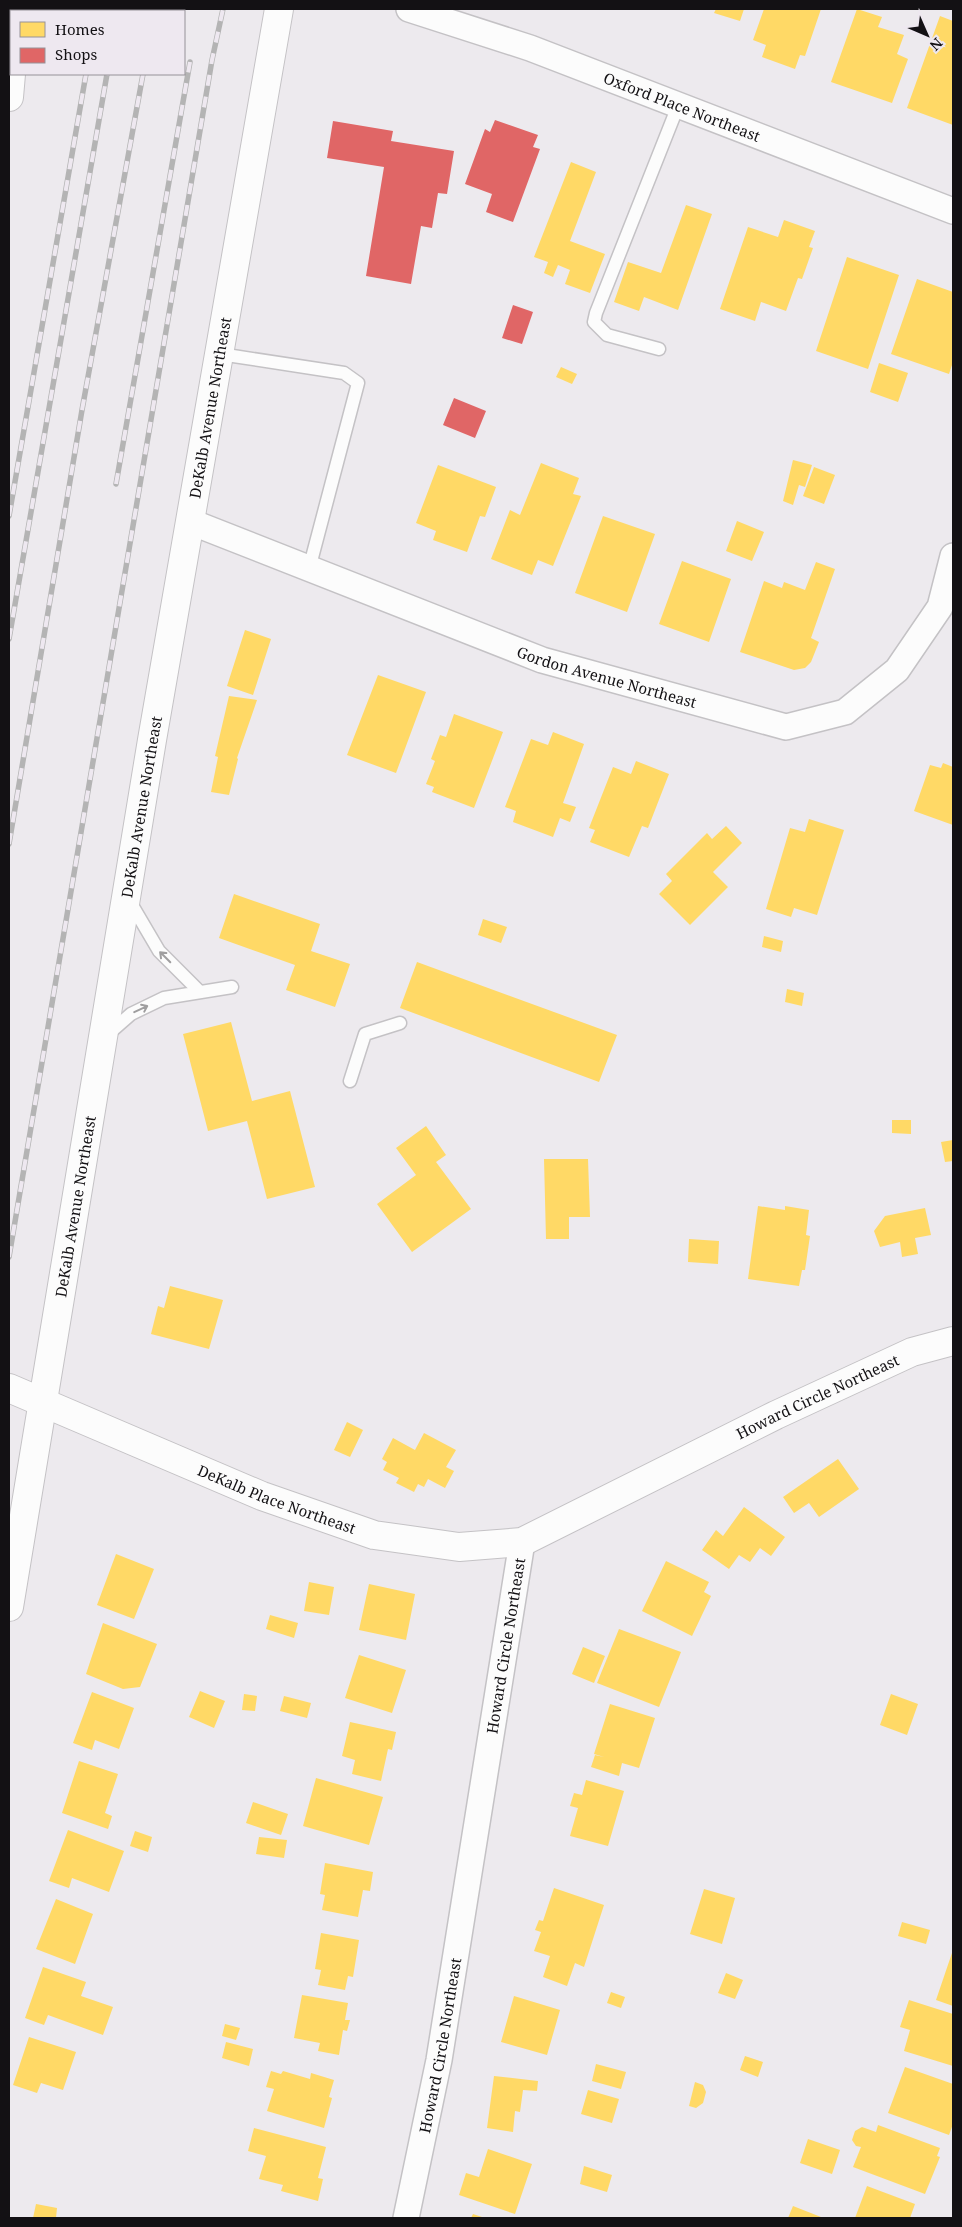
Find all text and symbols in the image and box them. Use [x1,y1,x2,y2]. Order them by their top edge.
legend [10,10,185,75]
north arrow [902,10,952,60]
text: Homes [55,19,105,39]
text: N [926,34,947,55]
text: Shops [55,44,98,64]
street label: Oxford Place Northeast [601,67,763,146]
street label: DeKalb Avenue Northeast [184,315,235,500]
street label: Gordon Avenue Northeast [514,641,699,712]
street label: DeKalb Avenue Northeast [116,714,166,899]
one-way arrow [160,952,172,964]
one-way arrow [133,1004,148,1013]
street label: DeKalb Avenue Northeast [50,1114,100,1299]
street label: Howard Circle Northeast [733,1350,902,1443]
street label: DeKalb Place Northeast [195,1460,359,1538]
street label: Howard Circle Northeast [481,1556,529,1735]
street label: Howard Circle Northeast [414,1956,465,2135]

